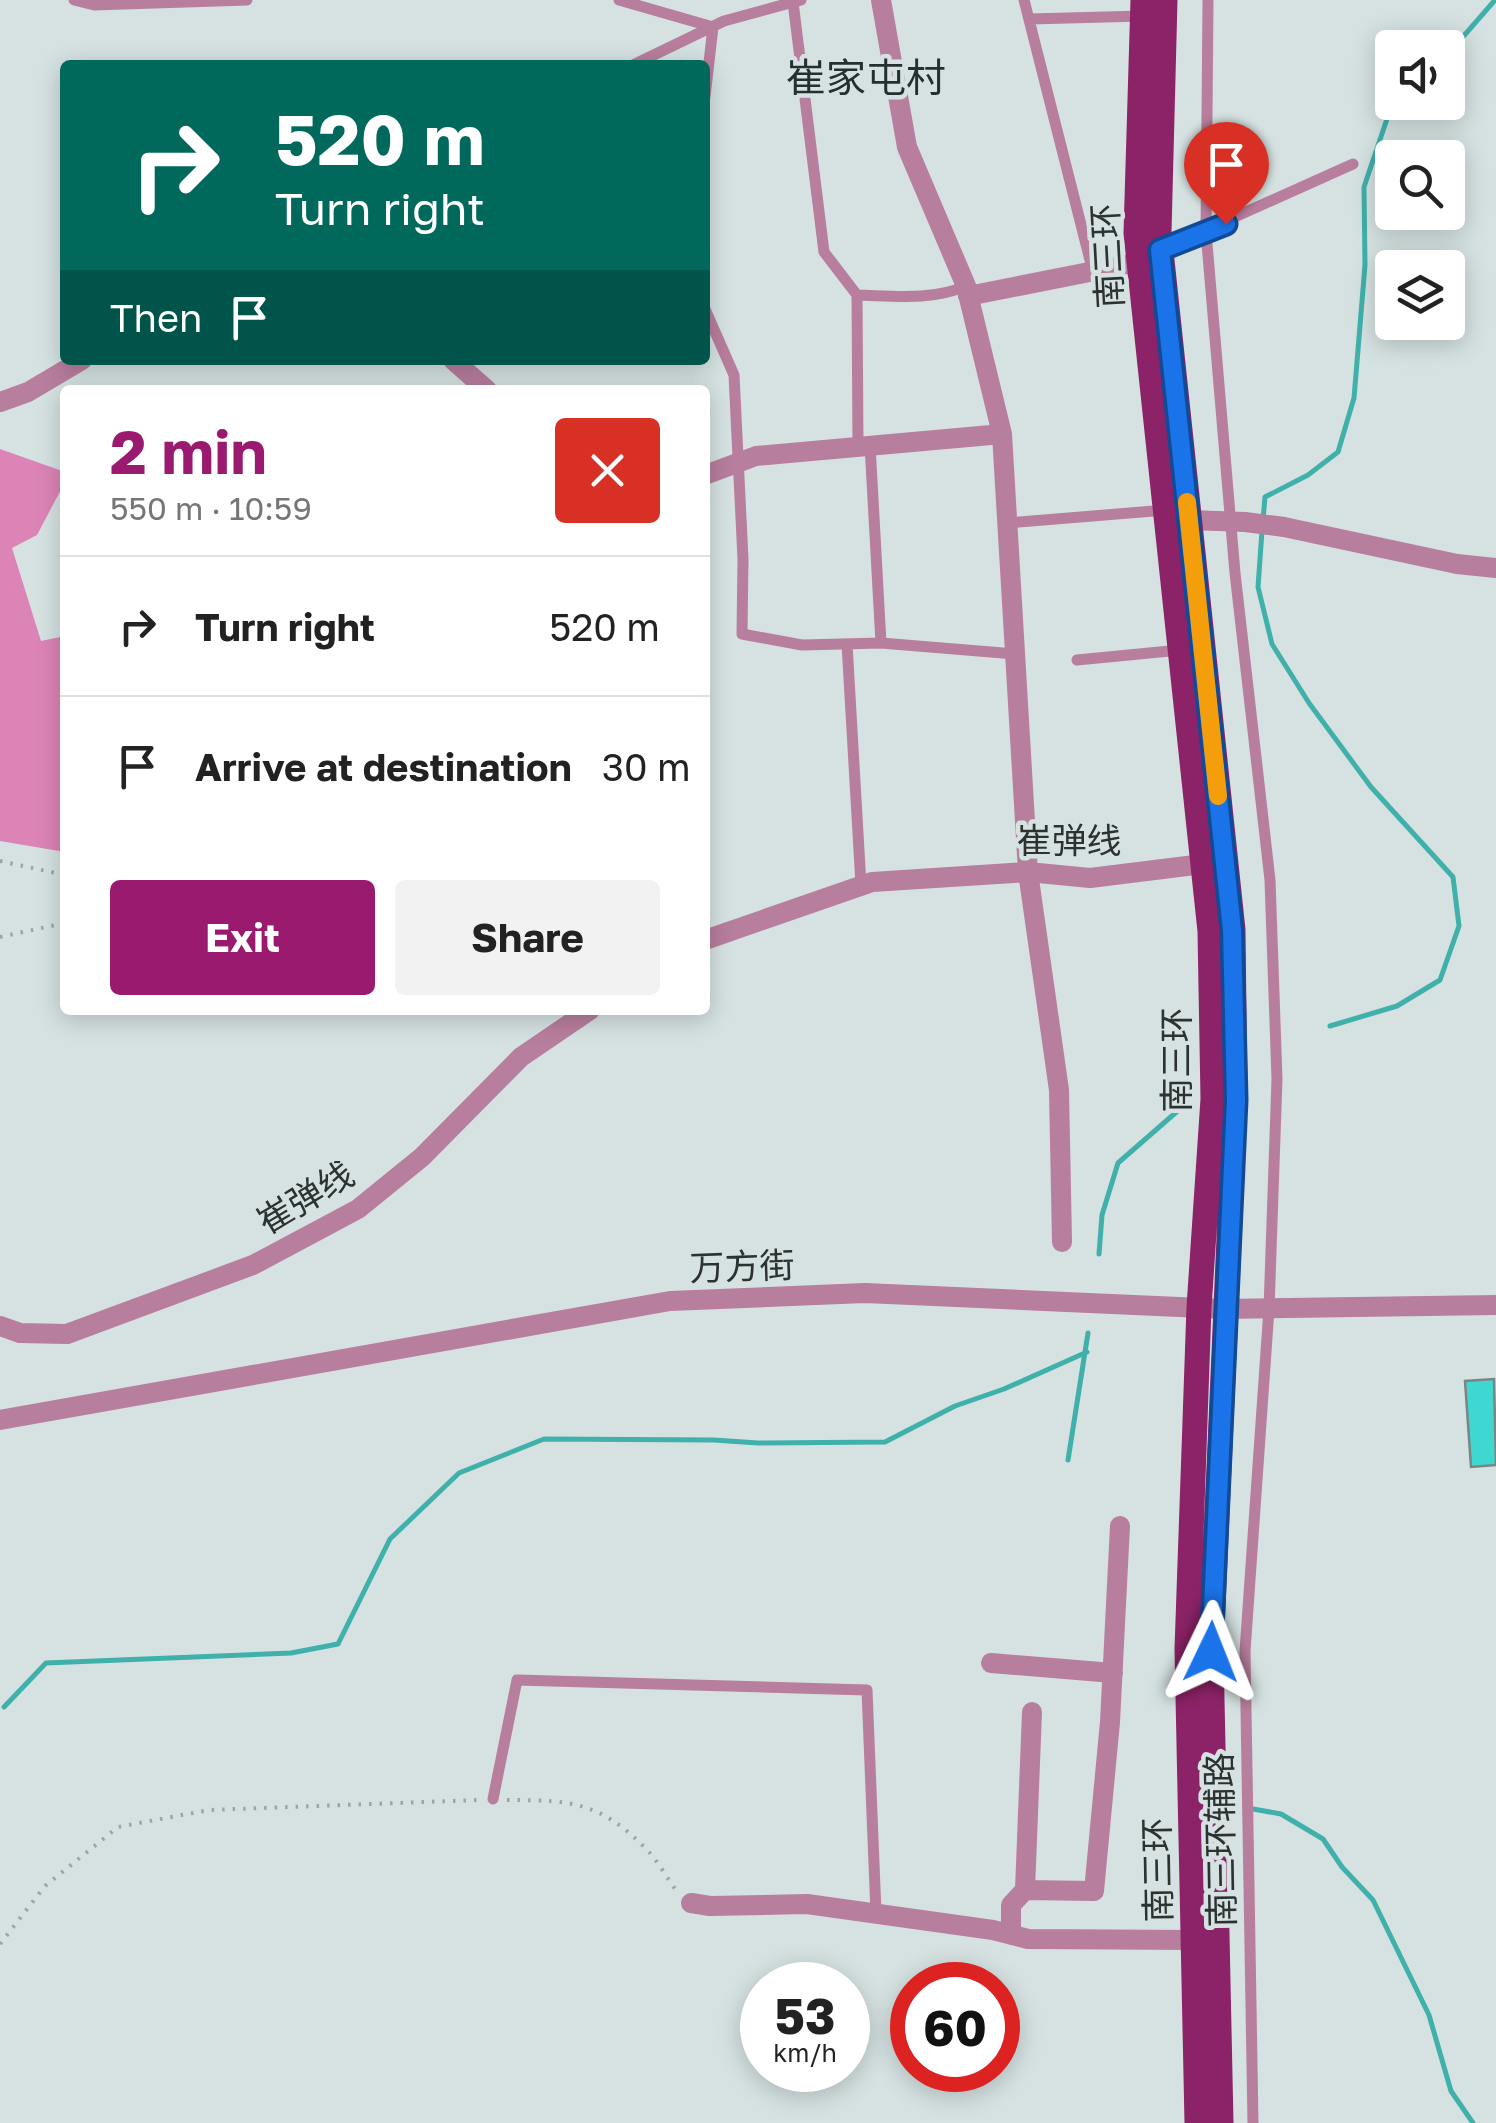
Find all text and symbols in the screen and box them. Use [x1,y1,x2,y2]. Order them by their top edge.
map controls [1375,30,1465,340]
button: sound [1375,30,1465,120]
district label: 崔家屯村 [786,53,946,101]
text: 520 m [275,96,485,180]
icon: right [110,100,240,230]
pin [1184,122,1269,225]
icon: arrive [1199,137,1254,192]
button: search [1375,140,1465,230]
text: Turn right [275,181,485,235]
street label: 南三环 [1083,202,1131,310]
button: layers [1375,250,1465,340]
icon: arrive [222,290,277,345]
text: Then [110,295,202,340]
text: 2 min [110,415,267,487]
button: close [555,418,660,523]
text: 550 m · 10:59 [110,489,312,527]
icon: right [110,599,165,654]
text: Turn right [195,604,375,649]
text: 520 m [549,604,660,649]
icon: arrive [110,739,165,794]
text: Arrive at destination [195,744,572,789]
text: 30 m [602,744,691,789]
street label: 崔弹线 [1016,819,1122,861]
button: Exit [110,880,375,995]
button: Share [395,880,660,995]
street label: 南三环 [1155,1007,1197,1113]
street label: 崔弹线 [249,1152,361,1242]
street label: 万方街 [689,1243,795,1289]
position arrow [1159,1600,1263,1704]
street label: 南三环辅路 [1197,1752,1243,1928]
street label: 南三环 [1135,1817,1179,1923]
speed limit sign: 60 [890,1962,1020,2092]
text: 53 [774,1985,835,2045]
text: km/h [773,2037,837,2068]

